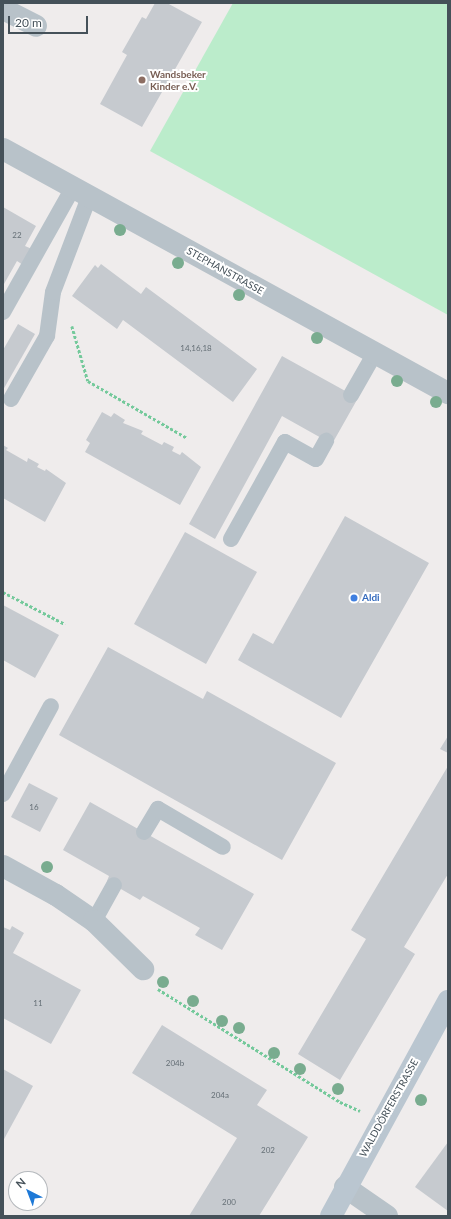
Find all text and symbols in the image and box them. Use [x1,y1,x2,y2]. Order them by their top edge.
scale bar [10,8,90,34]
text: 20 m [15,15,42,30]
place label: Wandsbeker Kinder e.V. [150,68,206,92]
marker: Wandsbeker Kinder e.V. [137,75,147,85]
house number: 22 [12,231,22,241]
street label: STEPHANSTRASSE [184,245,266,297]
house number: 14,16,18 [180,344,212,354]
place label: Aldi [362,592,380,604]
marker: Aldi [349,593,359,603]
house number: 16 [29,803,39,813]
house number: 11 [33,999,43,1009]
street label: WALDDÖRFERSTRASSE [357,1057,421,1159]
house number: 204b [166,1059,184,1069]
house number: 204a [211,1091,229,1101]
house number: 202 [261,1146,275,1156]
north arrow [8,1171,48,1211]
text: N [13,1175,28,1190]
house number: 200 [222,1198,236,1208]

